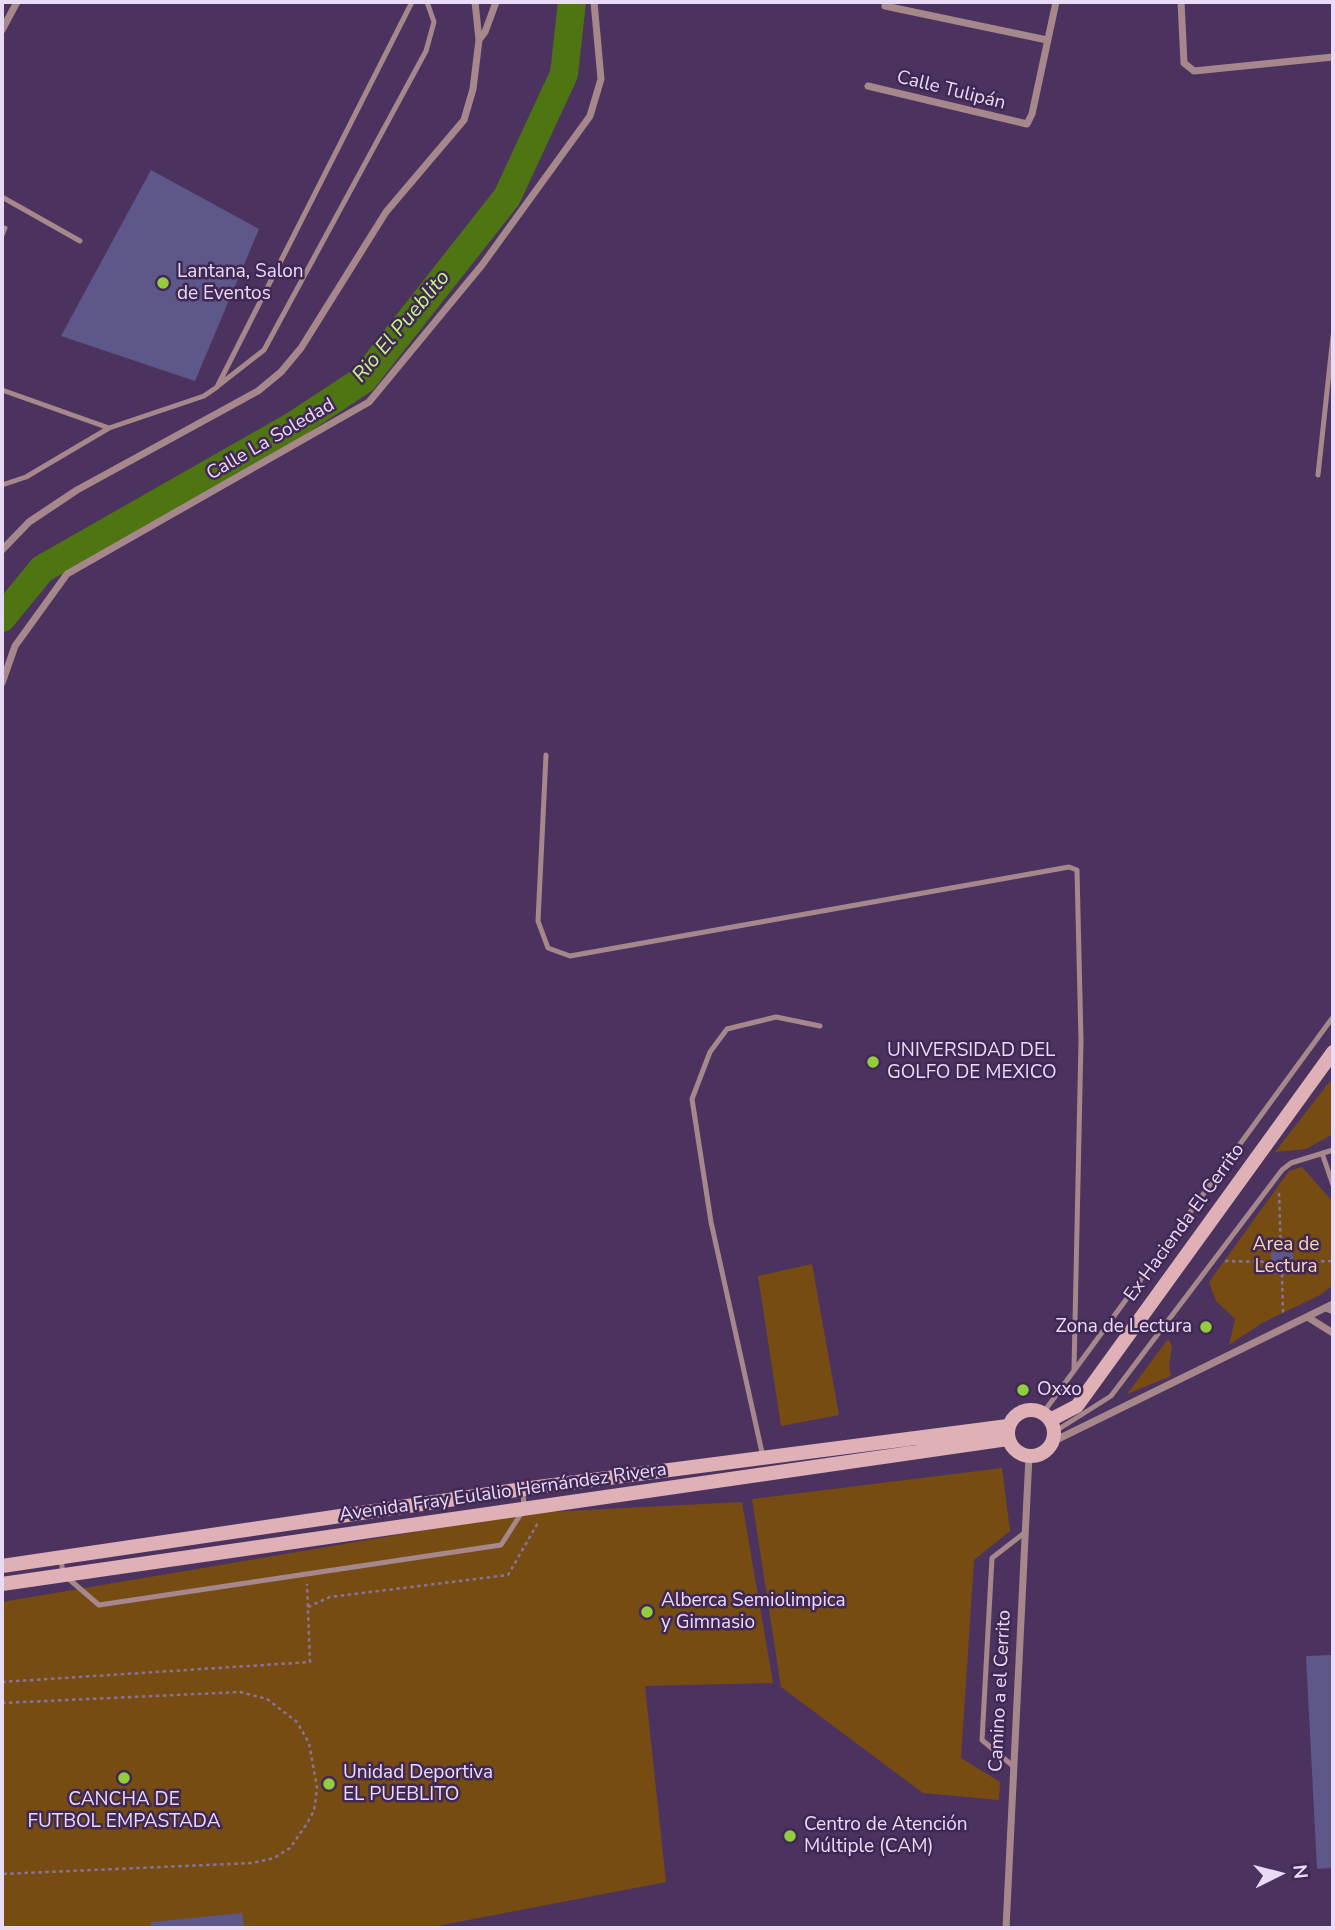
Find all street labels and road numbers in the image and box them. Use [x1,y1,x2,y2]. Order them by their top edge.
street label: Calle Tulipán [894,66,1008,116]
street label: Calle La Soledad [203,394,339,486]
street label: Ex Hacienda El Cerrito [1120,1140,1250,1306]
street label: Avenida Fray Eulalio Hernández Rivera [338,1459,668,1527]
street label: Camino a el Cerrito [985,1609,1017,1773]

